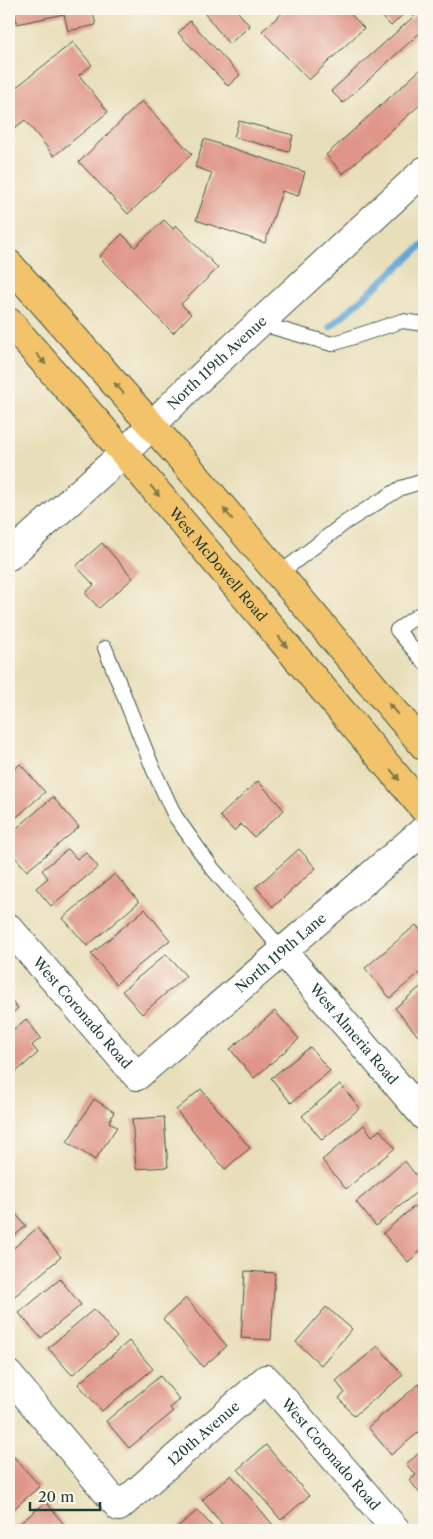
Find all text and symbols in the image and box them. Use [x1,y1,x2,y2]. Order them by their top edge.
street label: North 119th Avenue [163,312,271,414]
one-way arrow [35,352,47,364]
one-way arrow [113,383,125,395]
one-way arrow [150,484,161,497]
street label: West McDowell Road [164,503,271,625]
one-way arrow [222,509,234,521]
one-way arrow [277,635,288,648]
one-way arrow [387,703,399,715]
one-way arrow [389,768,401,780]
street label: North 119th Lane [232,909,330,997]
street label: West Coronado Road [28,952,136,1073]
street label: West Almeria Road [305,979,402,1088]
street label: West Coronado Road [277,1394,384,1514]
street label: 120th Avenue [164,1397,243,1470]
scale bar [30,1479,100,1511]
text: 20 m [38,1487,74,1506]

